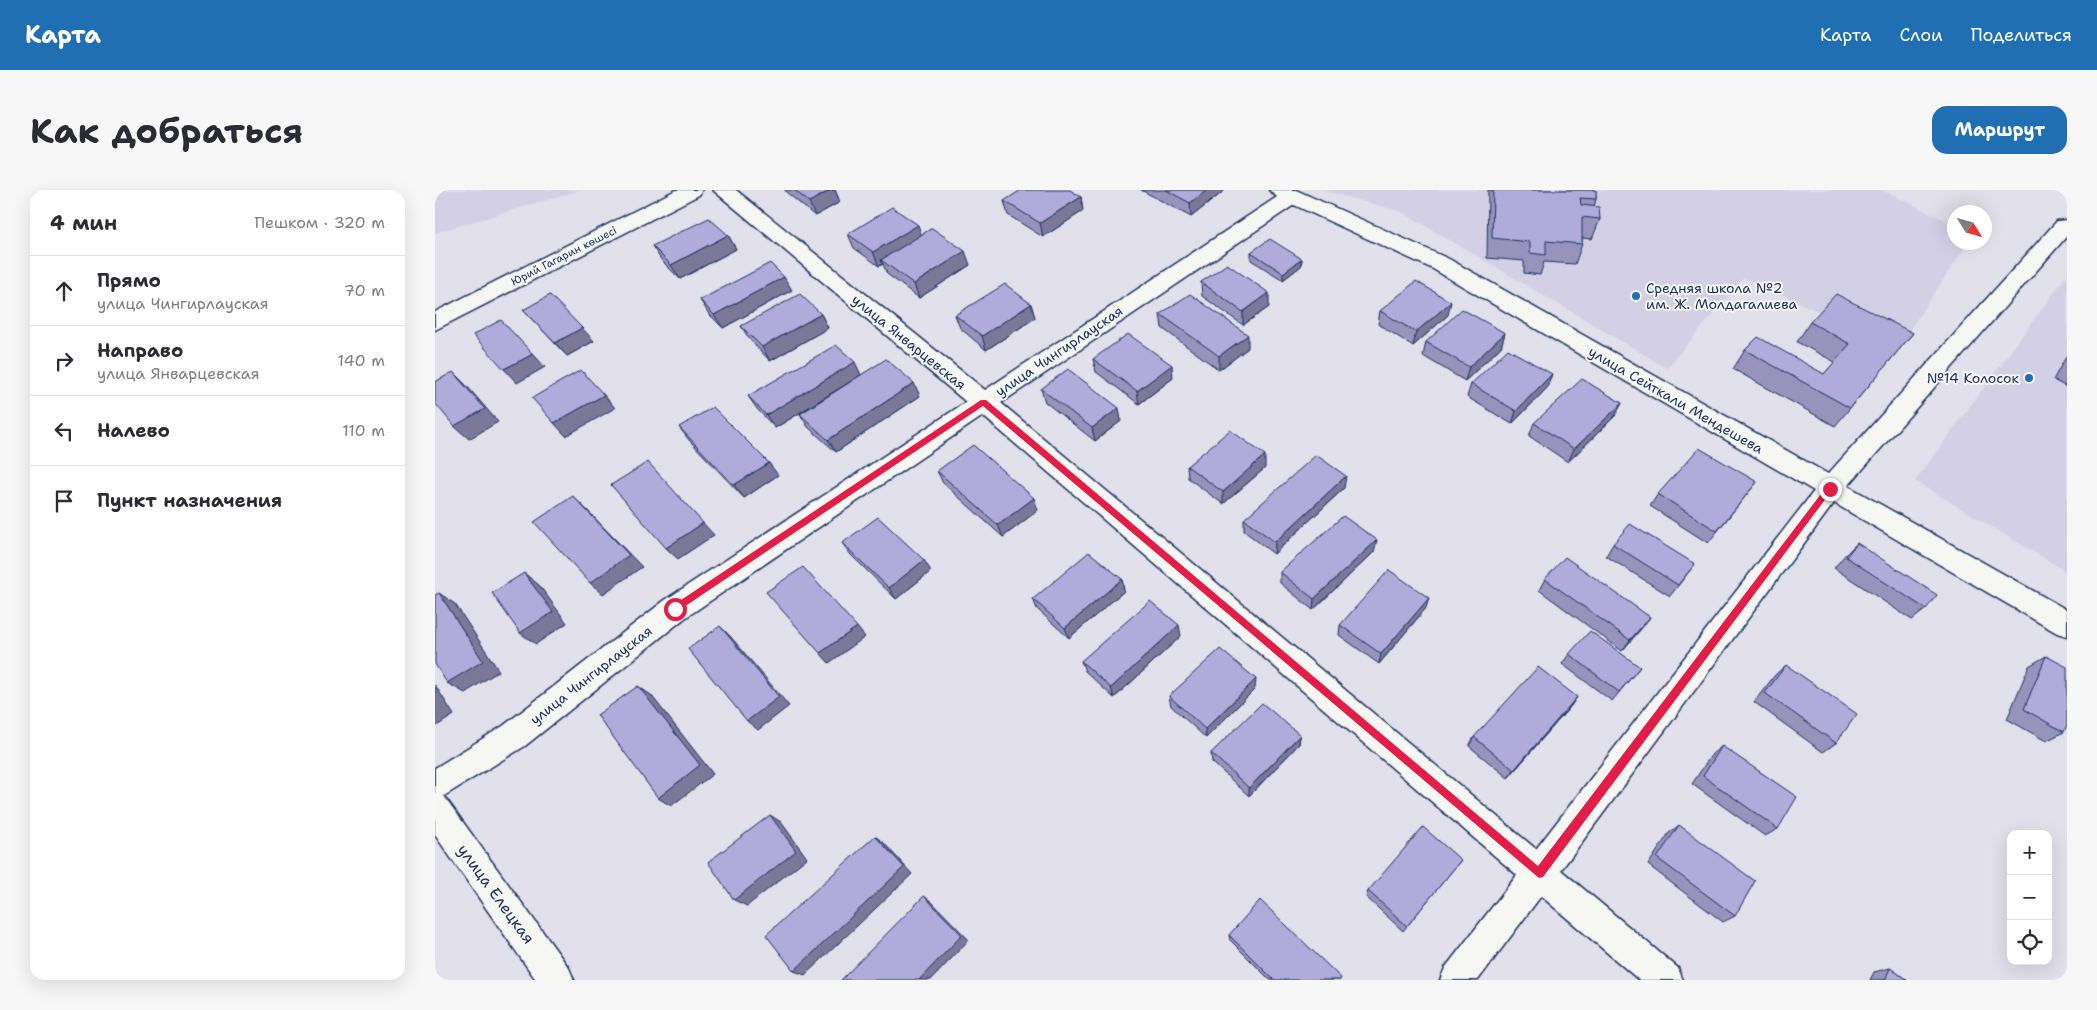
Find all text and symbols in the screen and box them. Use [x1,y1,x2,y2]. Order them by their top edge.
text: Карта [25,19,101,51]
text: Карта [1820,23,1871,47]
text: Слои [1899,23,1943,47]
text: Поделиться [1971,23,2072,47]
button: Маршрут [1932,106,2067,154]
text: Как добраться [30,107,303,154]
north arrow [1947,205,1992,250]
text: 4 мин [50,209,117,237]
text: Пешком · 320 m [254,212,385,233]
street label: Юрий Гагарин көшесі [509,223,619,289]
text: Прямо [97,268,161,293]
icon: ahead [50,277,78,305]
place label: Средняя школа №2 им. Ж. Молдагалиева [1646,279,1798,313]
text: 70 m [344,280,385,301]
street label: улица Январцевская [848,290,970,394]
marker: Средняя школа №2 им. Ж. Молдагалиева [1630,290,1642,302]
text: улица Чингирлауская [97,293,269,314]
street label: улица Чингирлауская [992,302,1126,400]
text: Направо [97,338,183,363]
street label: улица Сейткали Мендешева [1585,342,1767,458]
icon: right [50,347,78,375]
text: 140 m [338,350,385,371]
text: улица Январцевская [97,363,259,384]
place label: №14 Колосок [1927,369,2020,387]
marker: №14 Колосок [2023,372,2035,384]
icon: left [50,417,78,445]
text: Налево [97,418,170,443]
text: 110 m [342,420,385,441]
route end [1819,478,1842,501]
icon: arrive [50,487,78,515]
text: Пункт назначения [97,488,282,513]
route start [664,598,687,621]
street label: улица Чингирлауская [526,622,656,728]
map controls [2007,830,2052,965]
button: + [2007,830,2052,875]
street label: улица Елецкая [453,840,539,948]
button: − [2007,875,2052,920]
button: locate [2007,920,2052,965]

